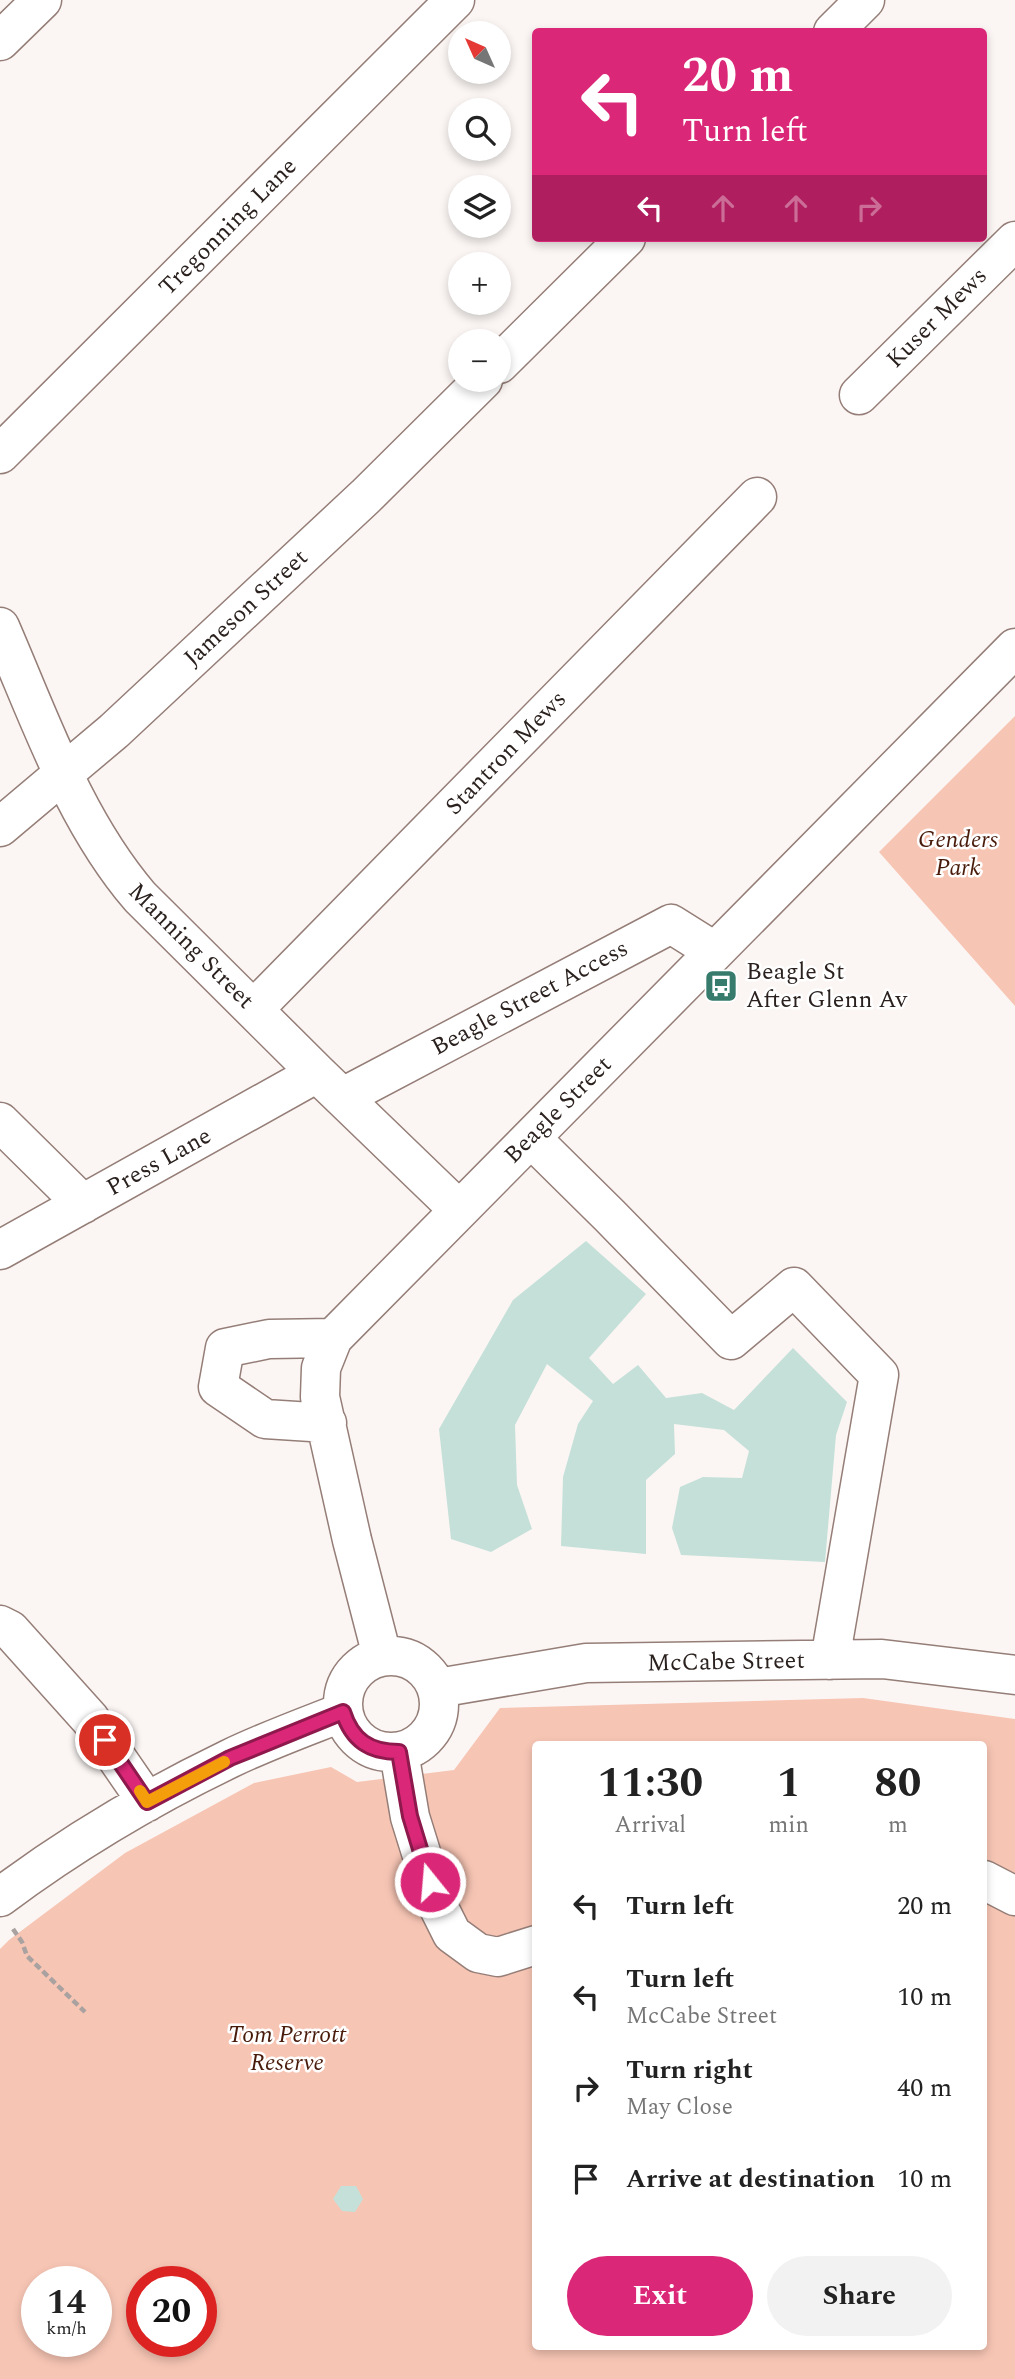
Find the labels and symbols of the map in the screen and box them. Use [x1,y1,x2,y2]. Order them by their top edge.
north arrow [448,21,511,84]
street label: Tregonning Lane [150,149,306,305]
street label: Kuser Mews [878,259,996,377]
street label: Jameson Street [176,541,316,675]
street label: Stantron Mews [437,682,575,824]
park label: Genders Park [918,822,999,886]
street label: Manning Street [120,875,262,1017]
street label: Beagle Street Access [425,931,635,1065]
place label: Beagle St After Glenn Av [746,954,908,1018]
bus stop icon: Beagle St After Glenn Av [702,967,740,1005]
street label: Beagle Street [496,1048,620,1172]
street label: Press Lane [100,1118,218,1206]
street label: McCabe Street [647,1643,805,1681]
pin [75,1710,135,1770]
position arrow [393,1845,467,1919]
park label: Tom Perrott Reserve [228,2017,347,2081]
speed limit sign: 20 [126,2266,217,2357]

